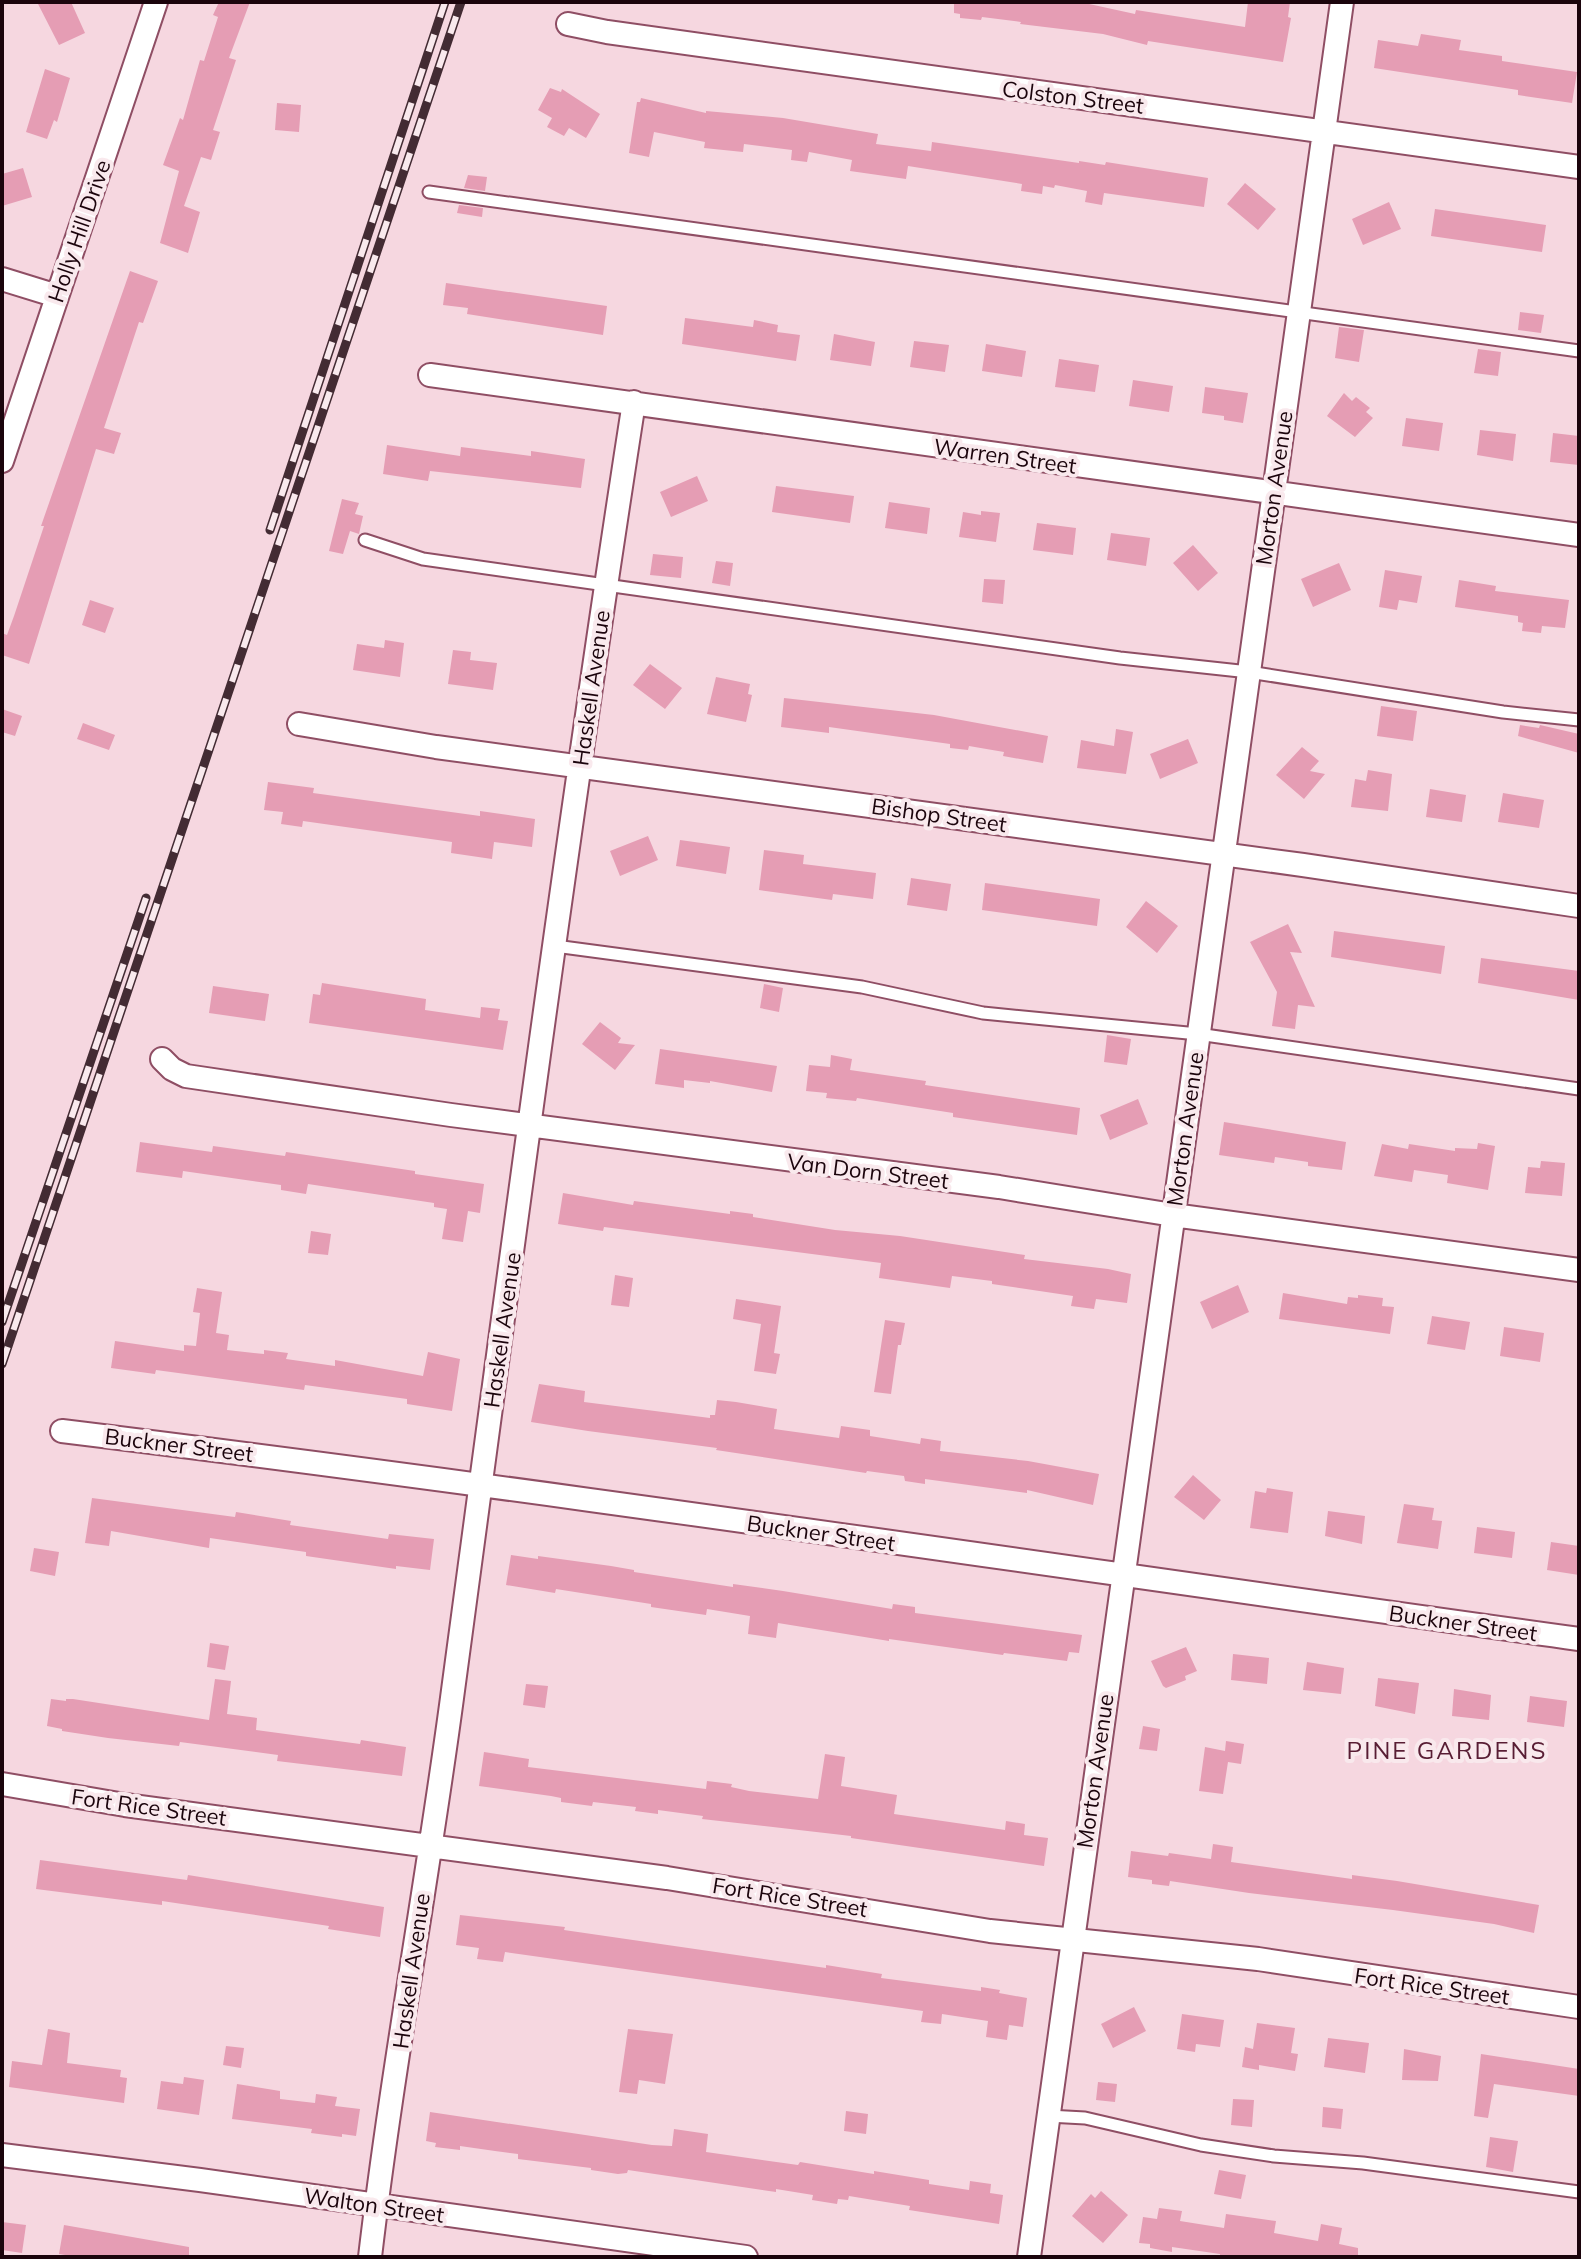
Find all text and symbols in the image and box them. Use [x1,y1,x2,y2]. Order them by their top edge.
street label: Colston Street [1001,74,1146,120]
street label: Holly Hill Drive [42,156,116,306]
street label: Morton Avenue [1249,409,1299,567]
street label: Warren Street [932,432,1078,480]
street label: Haskell Avenue [566,608,616,768]
street label: Bishop Street [870,792,1009,838]
street label: Morton Avenue [1160,1050,1210,1208]
street label: Van Dorn Street [786,1147,951,1195]
street label: Haskell Avenue [477,1250,527,1410]
street label: Buckner Street [103,1422,255,1468]
street label: Buckner Street [745,1509,897,1557]
street label: Buckner Street [1387,1599,1539,1647]
street label: Morton Avenue [1070,1692,1120,1850]
district label: PINE GARDENS [1347,1735,1547,1765]
street label: Fort Rice Street [70,1782,229,1832]
street label: Fort Rice Street [711,1871,870,1923]
street label: Haskell Avenue [386,1891,436,2051]
street label: Fort Rice Street [1353,1961,1512,2011]
street label: Walton Street [302,2181,446,2229]

